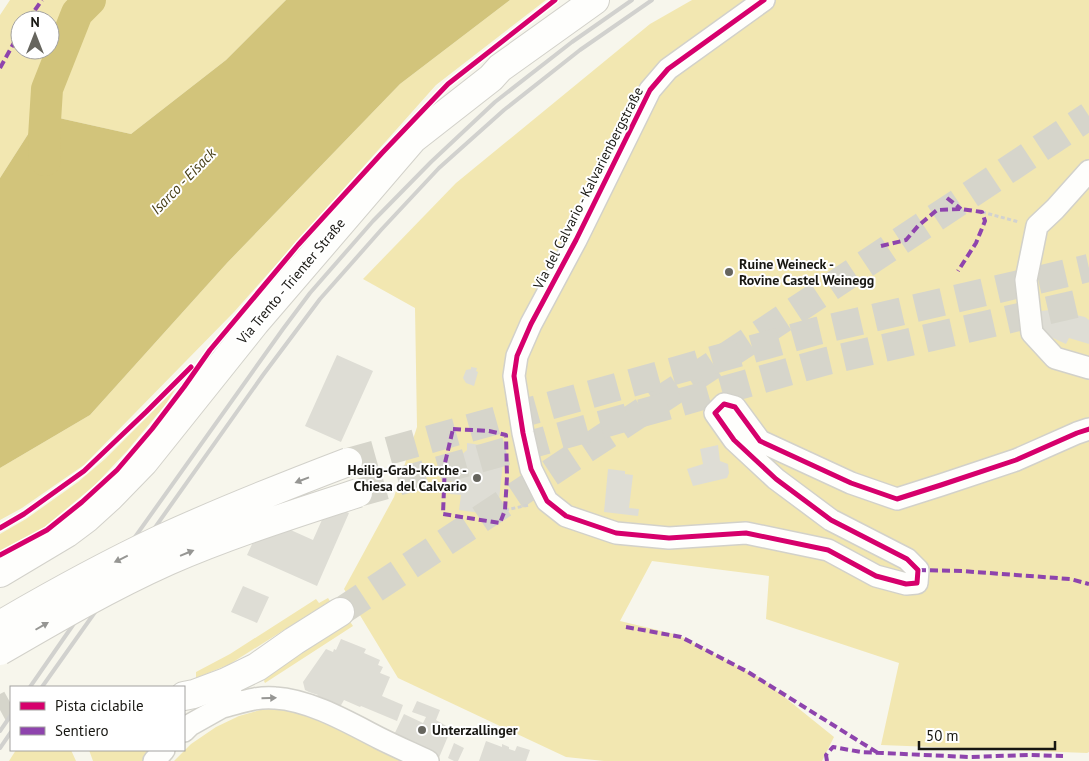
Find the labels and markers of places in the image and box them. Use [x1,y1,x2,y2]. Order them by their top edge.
place label: Ruine Weineck - Rovine Castel Weinegg [739,255,874,289]
marker: Ruine Weineck - Rovine Castel Weinegg [723,266,735,278]
place label: Heilig-Grab-Kirche - Chiesa del Calvario [348,461,467,495]
marker: Heilig-Grab-Kirche - Chiesa del Calvario [471,472,483,484]
place label: Unterzallinger [432,721,518,739]
marker: Unterzallinger [416,724,428,736]

